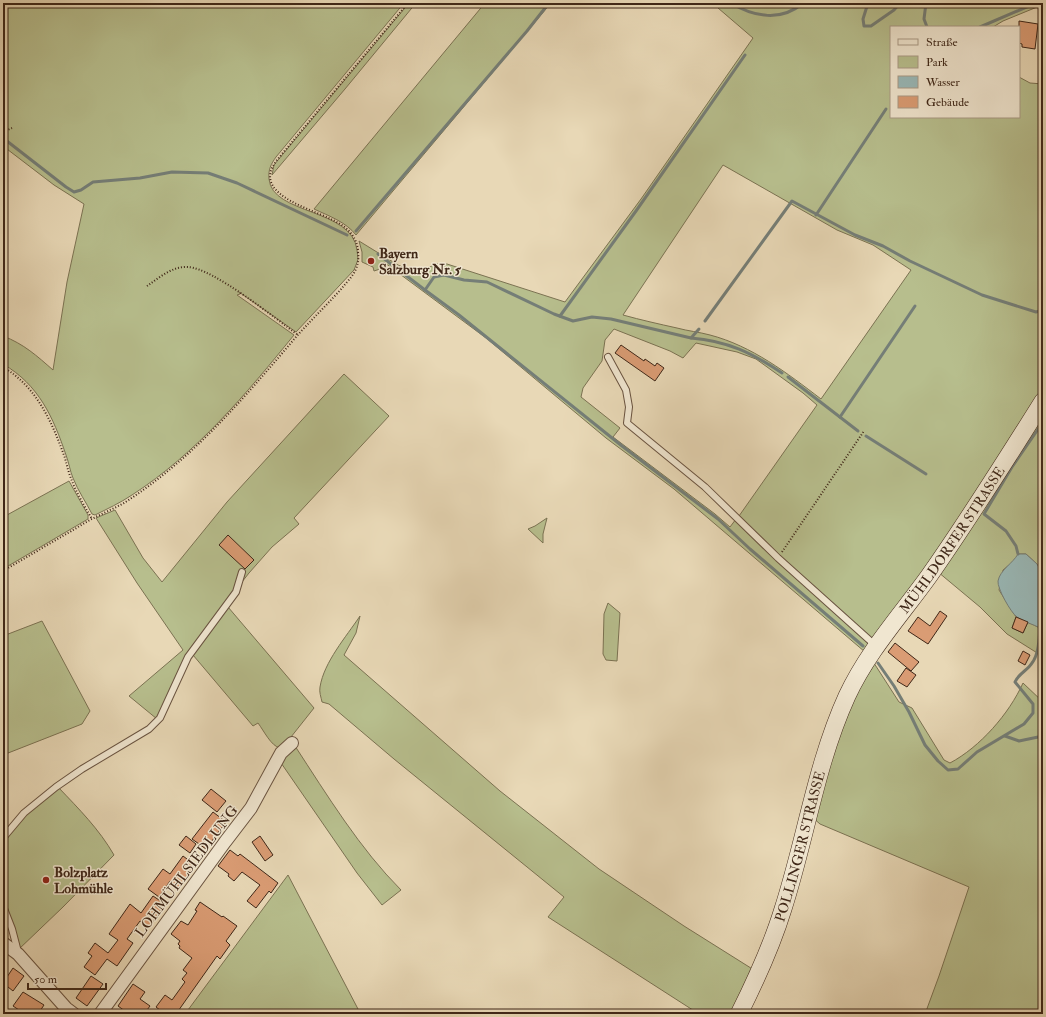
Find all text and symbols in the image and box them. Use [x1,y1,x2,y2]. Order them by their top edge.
legend [890,26,1020,118]
text: Straße [926,35,957,50]
text: Park [926,55,948,70]
text: Wasser [925,75,960,90]
text: Gebäude [926,95,969,110]
place label: Bayern Salzburg Nr. 5 [379,245,462,279]
marker: Bayern Salzburg Nr. 5 [366,256,376,266]
street label: MÜHLDORFER STRASSE [896,463,1008,617]
street label: POLLINGER STRASSE [772,769,829,924]
street label: LOHMÜHLSIEDLUNG [131,802,242,940]
place label: Bolzplatz Lohmühle [54,864,113,897]
marker: Bolzplatz Lohmühle [41,875,51,885]
scale bar [28,965,106,991]
text: 50 m [34,972,58,987]

